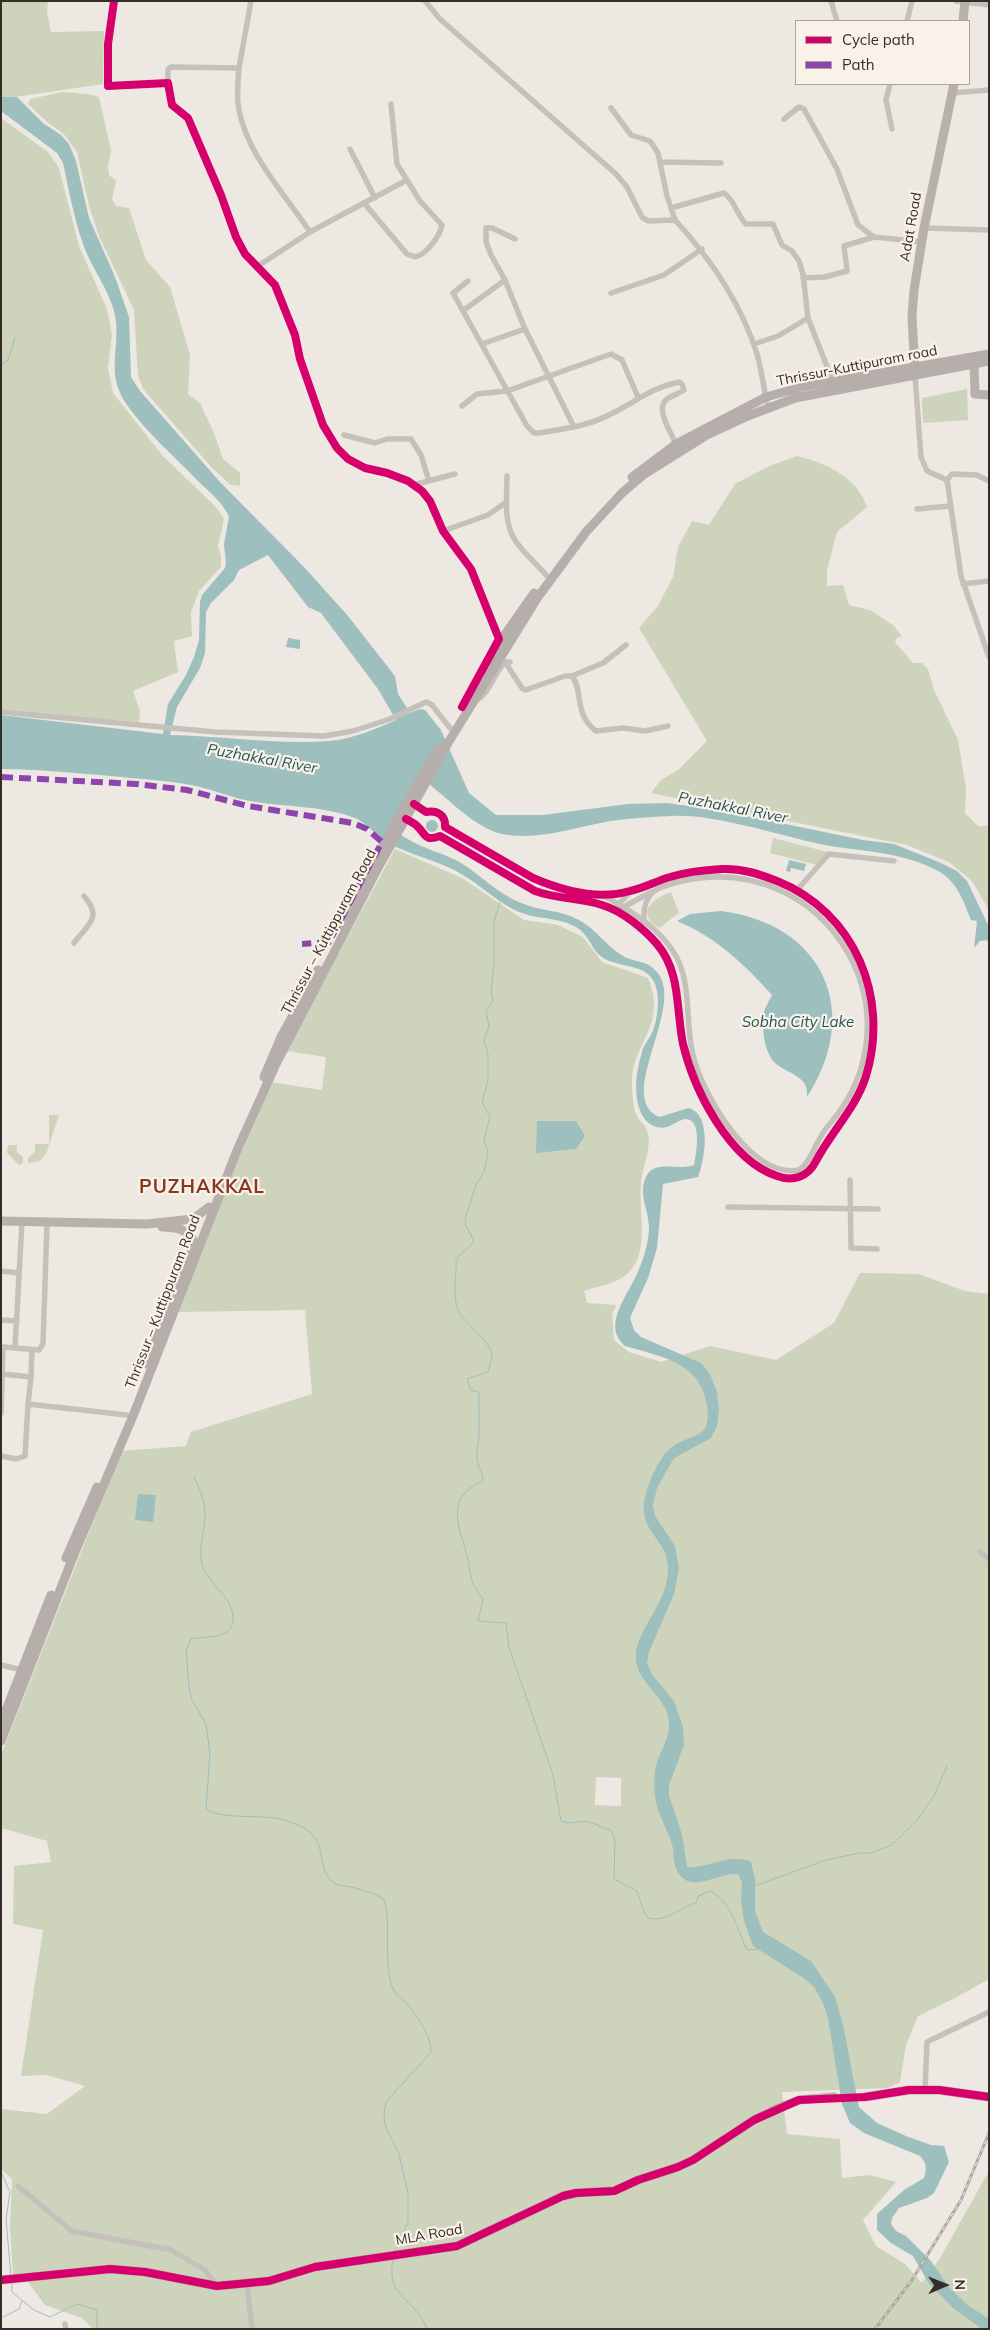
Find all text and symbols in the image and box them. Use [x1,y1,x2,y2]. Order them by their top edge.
legend [795,20,970,85]
text: Cycle path [842,30,915,49]
text: Path [842,55,874,74]
street label: Adat Road [897,191,925,263]
street label: Thrissur-Kuttipuram road [775,342,939,390]
water label: Puzhakkal River [206,740,318,778]
water label: Puzhakkal River [677,789,789,827]
street label: Thrissur – Kuttippuram Road [278,846,380,1018]
water label: Sobha City Lake [742,1013,854,1031]
district label: PUZHAKKAL [138,1176,266,1198]
street label: Thrissur – Kuttippuram Road [122,1213,204,1391]
street label: MLA Road [394,2221,464,2249]
north arrow [920,2260,970,2310]
text: N [951,2279,969,2290]

